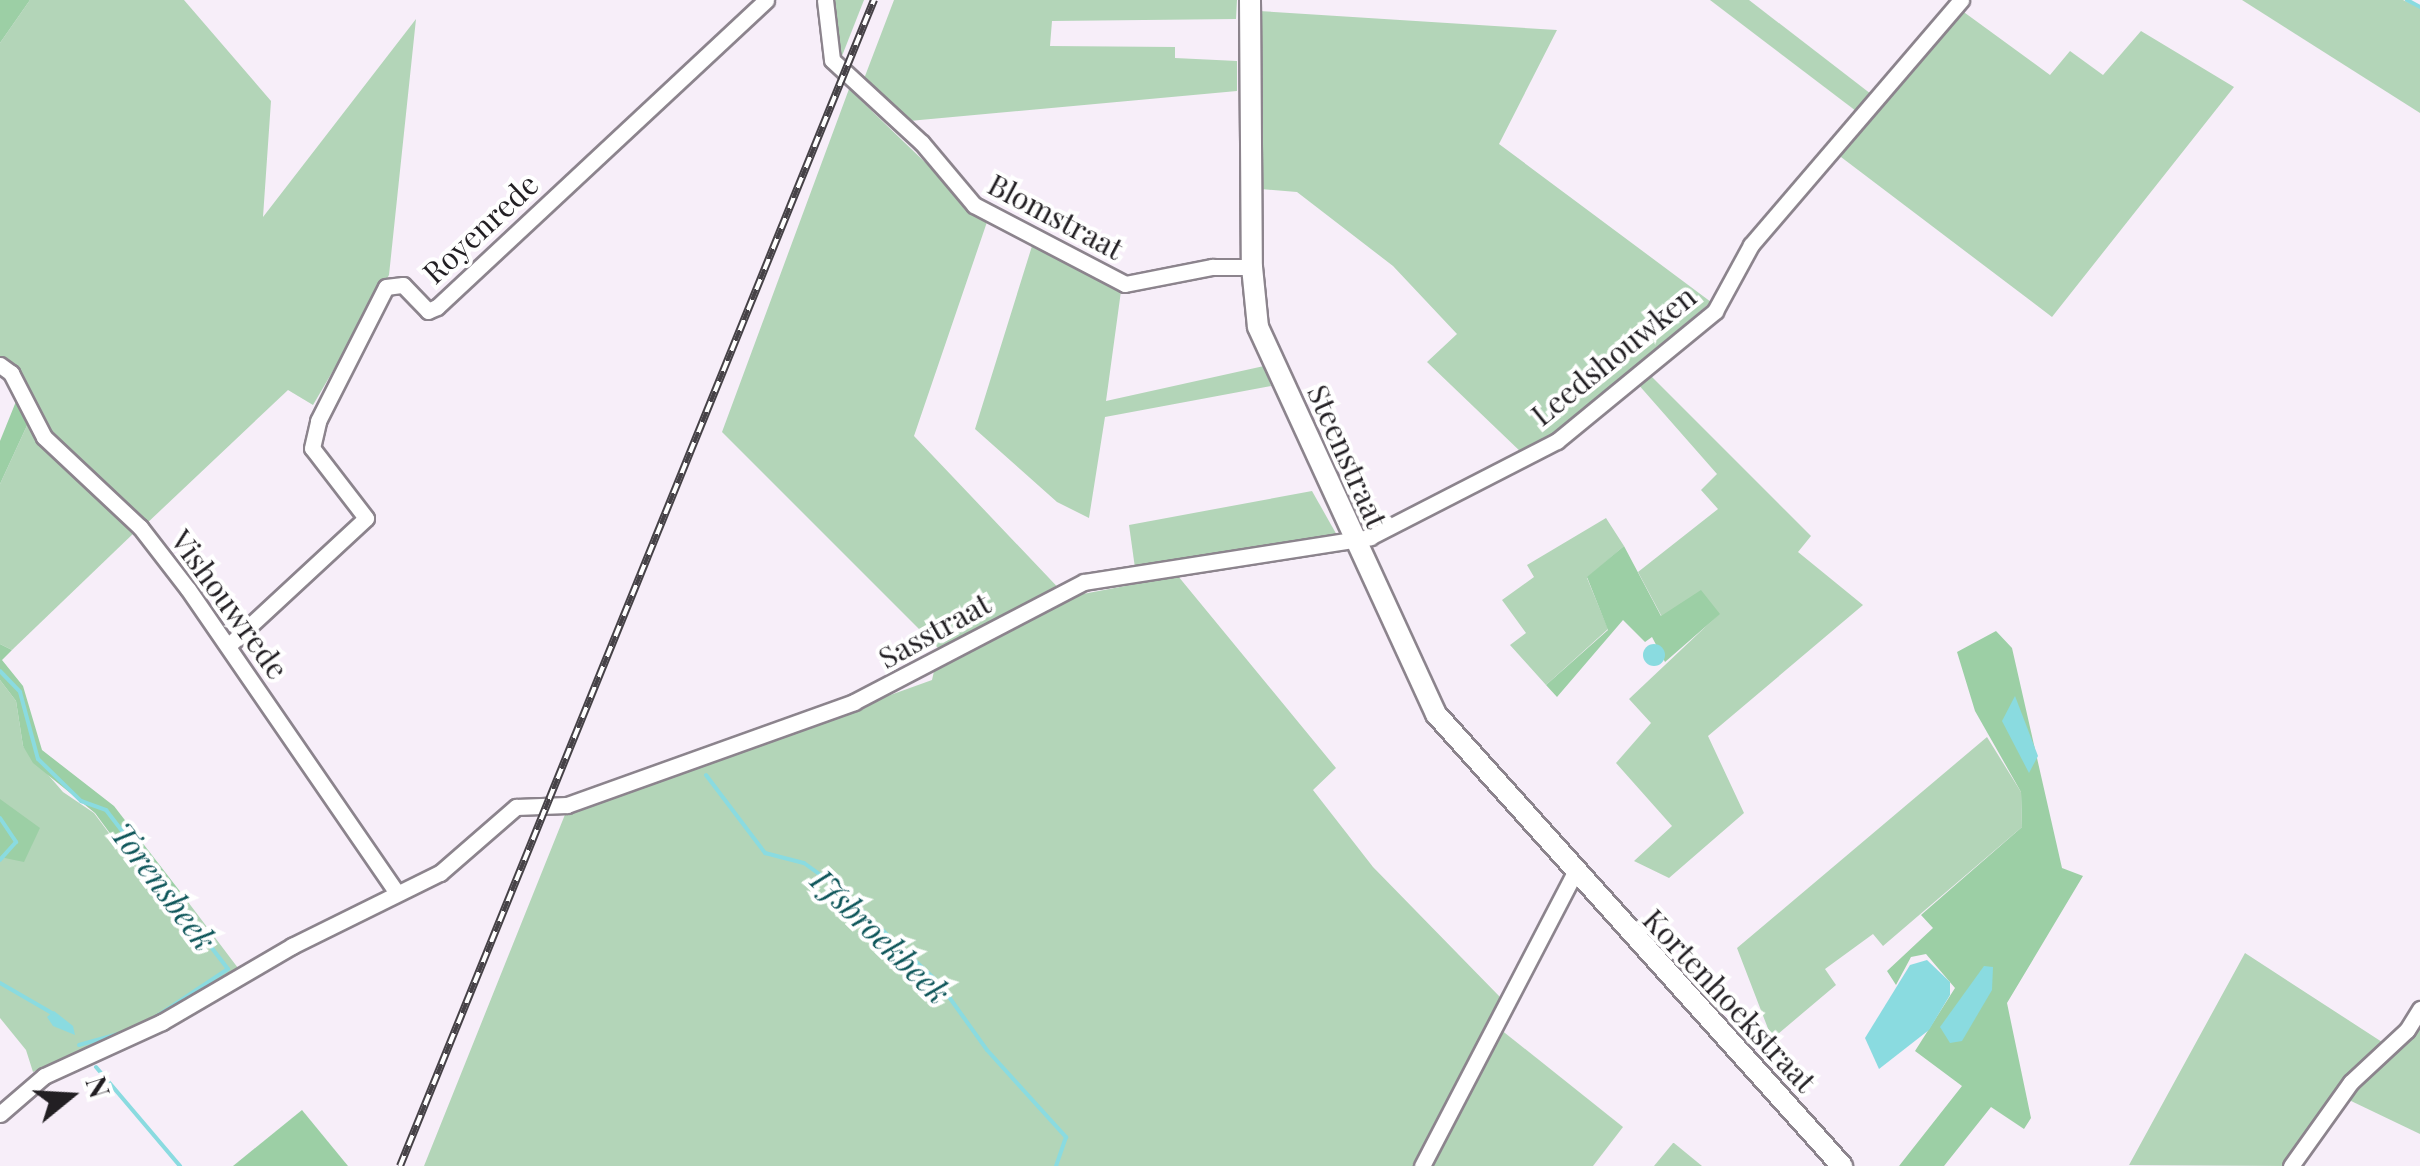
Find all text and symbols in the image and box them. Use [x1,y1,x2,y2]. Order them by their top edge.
street label: Blomstraat [982,165,1130,267]
street label: Royenrede [415,166,545,290]
street label: Leedshouwken [1523,278,1703,432]
street label: Steenstraat [1300,379,1396,533]
street label: Vishouwrede [164,522,296,686]
street label: Sasstraat [872,585,996,675]
water label: Torensbeek [103,814,225,958]
water label: IJsbroekbeek [804,861,958,1011]
street label: Kortenhoekstraat [1636,901,1824,1099]
north arrow [20,1046,120,1146]
text: N [78,1071,120,1102]

